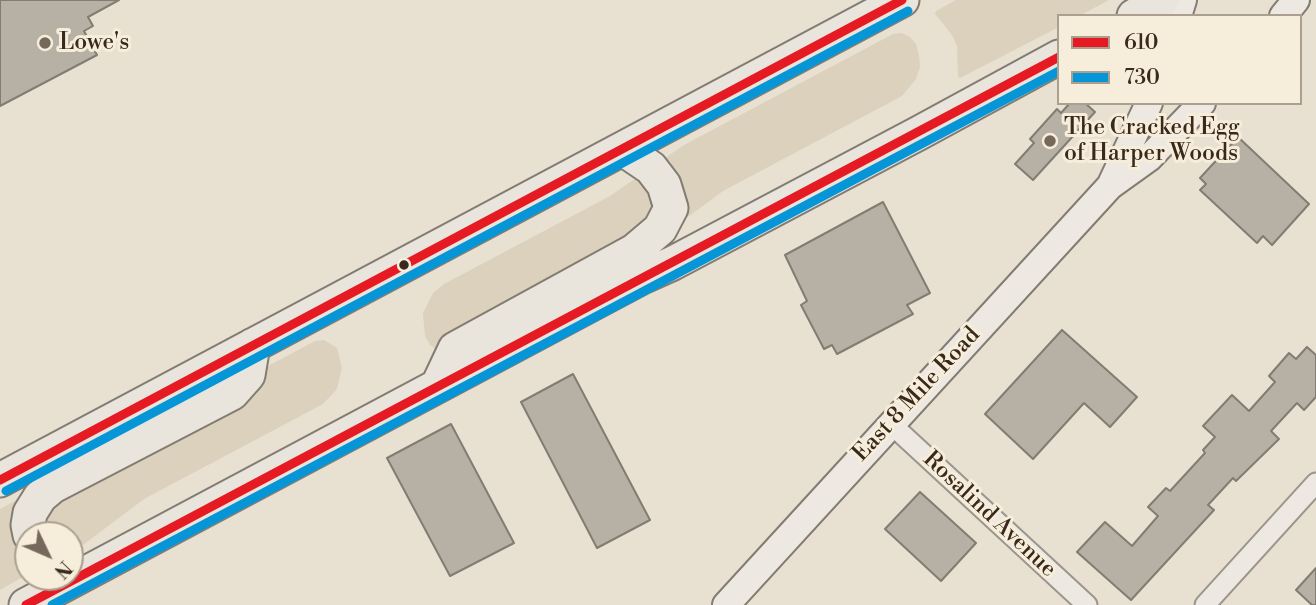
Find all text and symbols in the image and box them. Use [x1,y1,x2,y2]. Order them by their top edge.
legend [1057,14,1302,105]
place label: Lowe's [59,29,129,57]
text: 610 [1124,30,1158,56]
marker: Lowe's [37,35,53,51]
text: 730 [1124,65,1160,91]
place label: The Cracked Egg of Harper Woods [1064,114,1240,168]
marker: The Cracked Egg of Harper Woods [1042,133,1058,149]
unlabelled marker [397,258,411,272]
street label: East 8 Mile Road [848,322,986,468]
street label: Rosalind Avenue [917,446,1061,584]
north arrow [14,521,84,591]
text: N [49,555,77,583]

